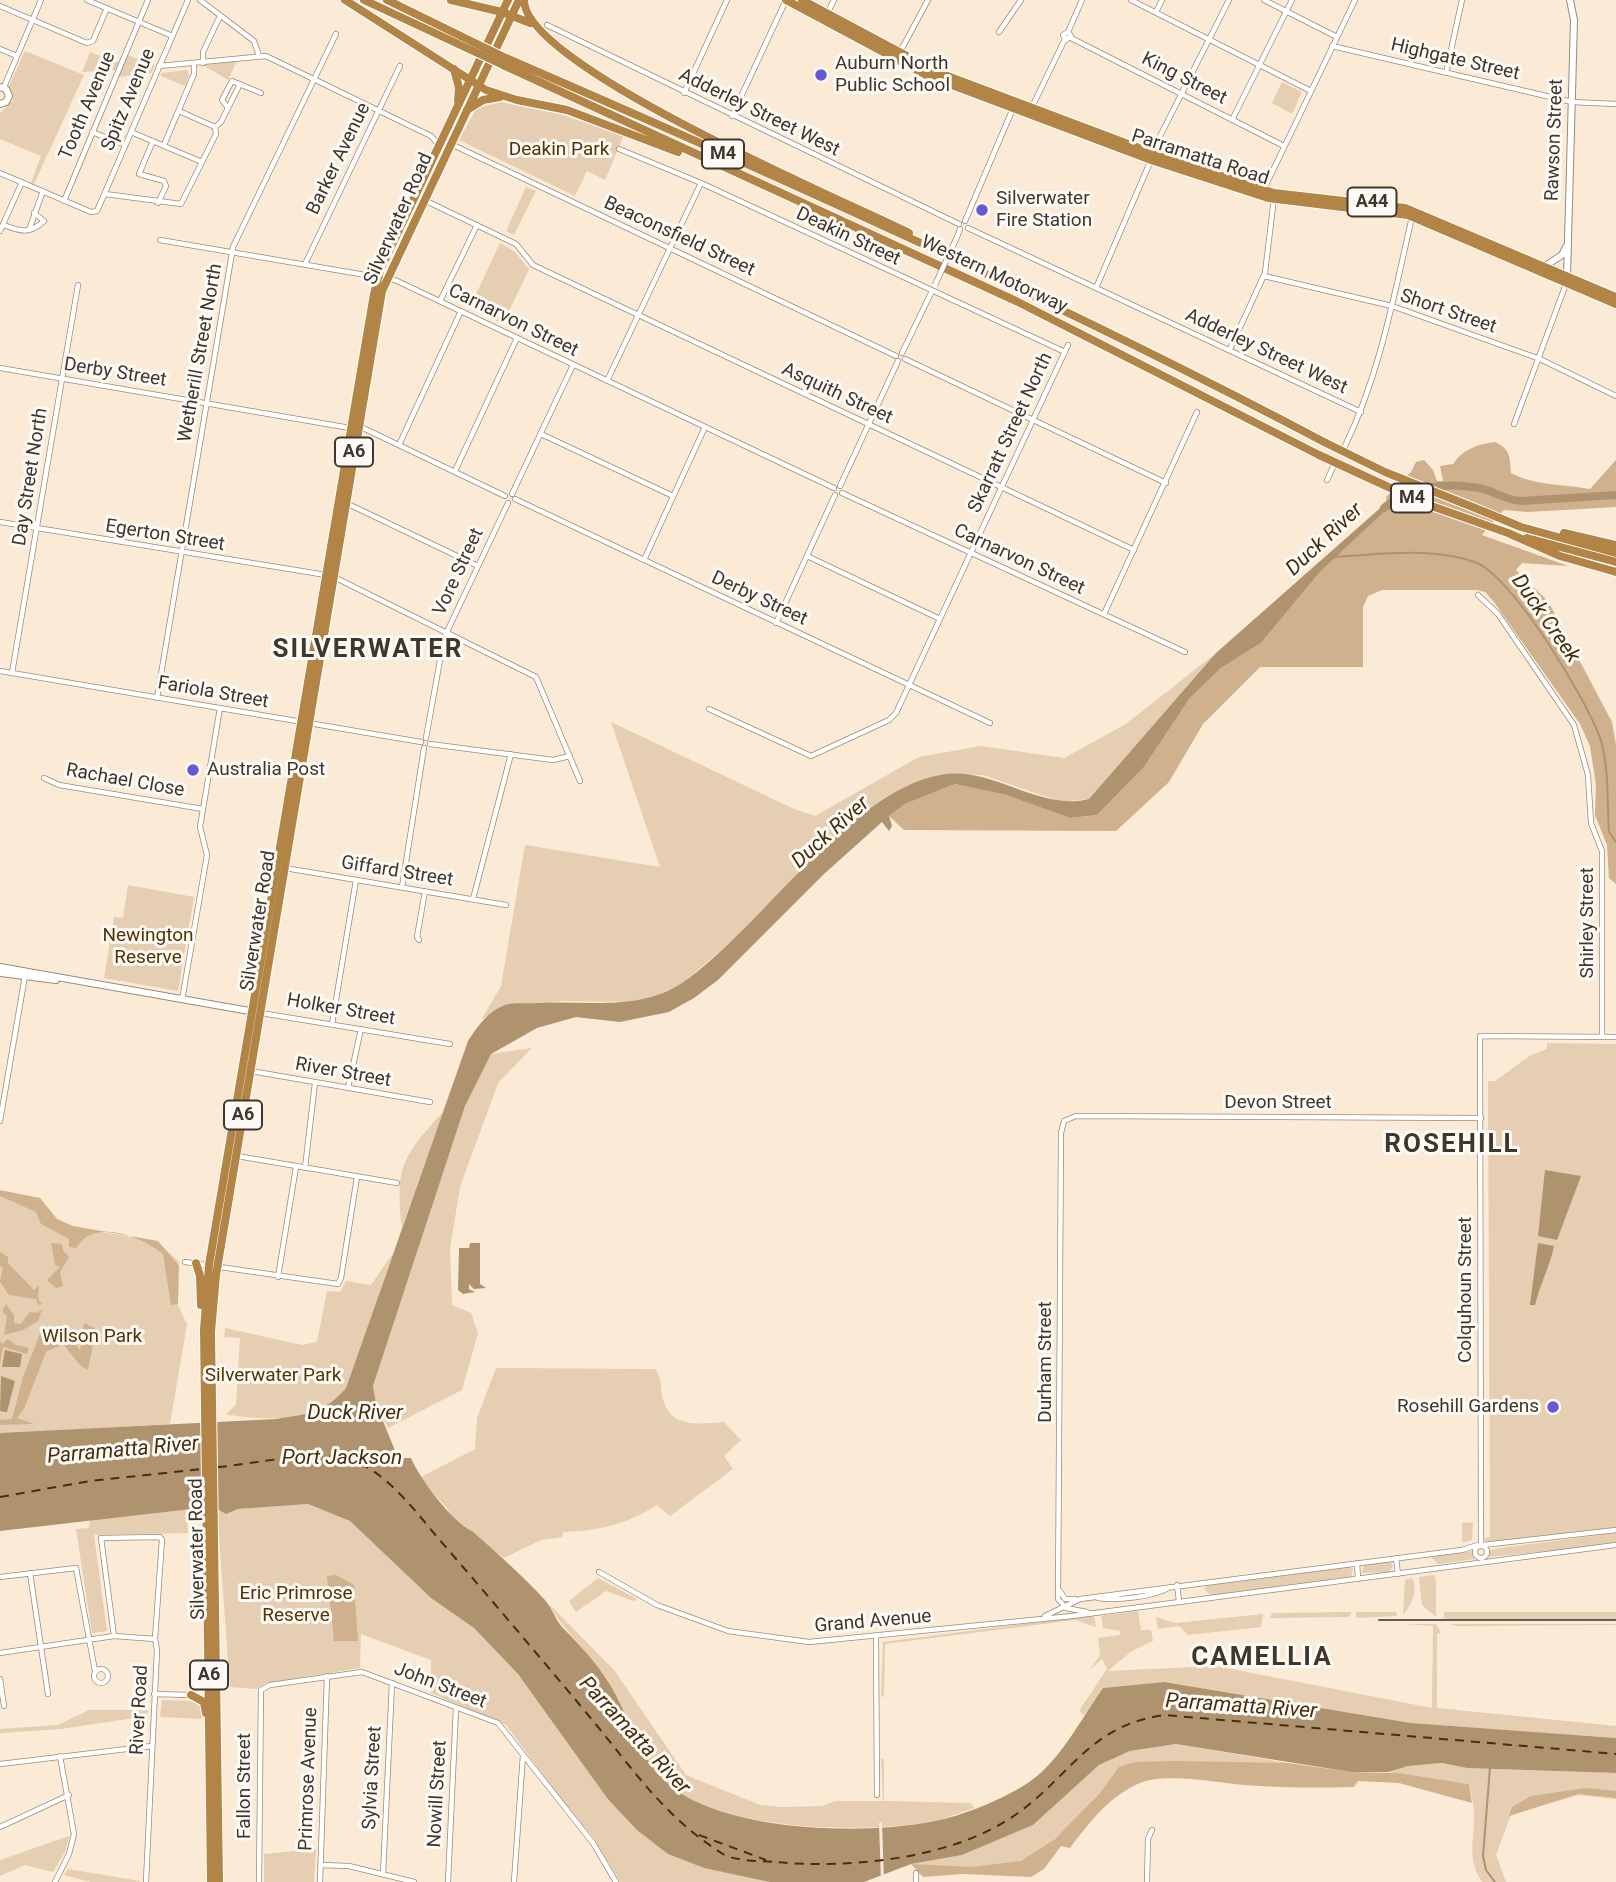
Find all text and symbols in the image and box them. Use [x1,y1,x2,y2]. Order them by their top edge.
street label: Highgate Street [1388,34,1522,86]
street label: Spitz Avenue [97,45,161,155]
street label: Tooth Avenue [55,48,121,164]
street label: King Street [1138,48,1230,110]
place label: Auburn North Public School [835,53,950,97]
street label: Adderley Street West [675,64,843,162]
marker: Auburn North Public School [813,67,829,83]
street label: Rawson Street [1541,78,1569,202]
street label: Barker Avenue [302,99,376,219]
street label: Parramatta Road [1128,125,1272,191]
park label: Deakin Park [509,139,609,161]
road number: M4 [702,140,744,168]
street label: Silverwater Road [360,150,438,288]
place label: Silverwater Fire Station [996,188,1092,232]
road number: A44 [1348,188,1396,216]
street label: Beaconsfield Street [600,192,758,282]
marker: Silverwater Fire Station [974,202,990,218]
street label: Deakin Street [792,203,904,271]
street label: Western Motorway [917,231,1071,319]
street label: Wetherill Street North [174,262,228,444]
street label: Carnarvon Street [444,280,582,362]
street label: Short Street [1397,285,1499,339]
street label: Adderley Street West [1181,304,1351,400]
street label: Skarratt Street North [964,349,1058,517]
street label: Derby Street [62,354,168,392]
street label: Asquith Street [778,358,896,430]
street label: Day Street North [9,406,53,548]
road number: A6 [335,438,373,466]
road number: M4 [1391,484,1433,512]
water label: Duck River [1281,498,1369,582]
street label: Egerton Street [104,515,226,557]
street label: Carnarvon Street [950,520,1088,600]
street label: Vore Street [429,525,489,619]
street label: Derby Street [707,567,811,631]
water label: Duck Creek [1505,570,1585,668]
district label: SILVERWATER [274,634,462,666]
street label: Fariola Street [156,672,270,714]
street label: Rachael Close [64,759,186,803]
place label: Australia Post [207,759,325,781]
marker: Australia Post [185,762,201,778]
water label: Duck River [787,792,875,874]
street label: Silverwater Road [237,849,281,993]
street label: Giffard Street [339,852,455,892]
street label: Shirley Street [1577,867,1599,979]
park label: Newington Reserve [102,925,194,969]
street label: Holker Street [285,989,397,1031]
street label: River Street [293,1053,393,1093]
street label: Devon Street [1224,1092,1332,1114]
road number: A6 [224,1100,262,1130]
district label: ROSEHILL [1385,1129,1519,1161]
street label: Colquhoun Street [1455,1217,1477,1363]
street label: Durham Street [1035,1301,1057,1423]
park label: Wilson Park [42,1326,142,1348]
park label: Silverwater Park [205,1365,341,1387]
place label: Rosehill Gardens [1397,1396,1539,1418]
marker: Rosehill Gardens [1545,1399,1561,1415]
water label: Duck River [307,1401,403,1427]
water label: Parramatta River [46,1432,200,1470]
water label: Port Jackson [282,1446,402,1472]
street label: Silverwater Road [185,1478,211,1620]
park label: Eric Primrose Reserve [239,1583,353,1627]
street label: Grand Avenue [814,1606,932,1638]
district label: CAMELLIA [1192,1642,1332,1674]
street label: John Street [391,1658,489,1714]
road number: A6 [190,1660,228,1690]
street label: River Road [126,1664,154,1756]
water label: Parramatta River [573,1672,695,1800]
water label: Parramatta River [1164,1689,1318,1725]
street label: Primrose Avenue [295,1707,323,1851]
street label: Sylvia Street [359,1726,387,1830]
street label: Fallon Street [234,1733,256,1839]
street label: Nowill Street [424,1740,452,1848]

